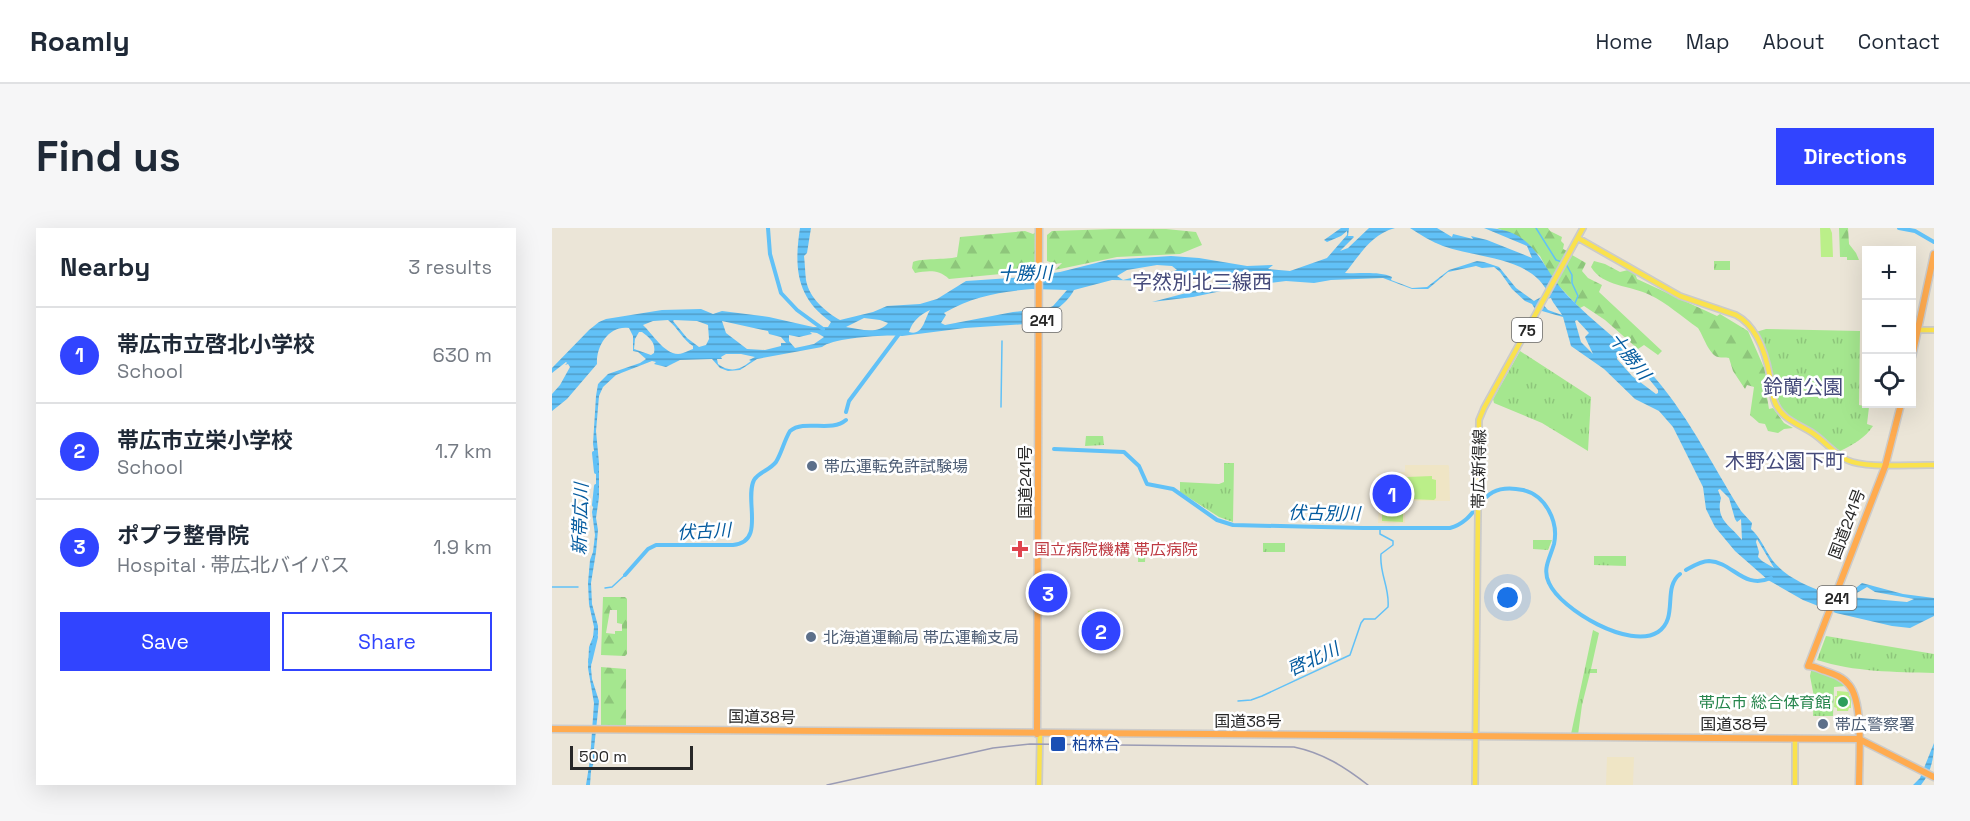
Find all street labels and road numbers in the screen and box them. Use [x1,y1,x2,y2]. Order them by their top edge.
road number: 241 [1022,308,1062,332]
road number: 75 [1512,318,1542,342]
street label: 帯広新得線 [1468,429,1490,509]
street label: 国道241号 [1015,445,1036,519]
street label: 国道241号 [1824,486,1870,562]
road number: 241 [1818,586,1856,610]
street label: 国道38号 [728,706,796,728]
street label: 国道38号 [1214,711,1282,732]
street label: 国道38号 [1700,714,1768,735]

